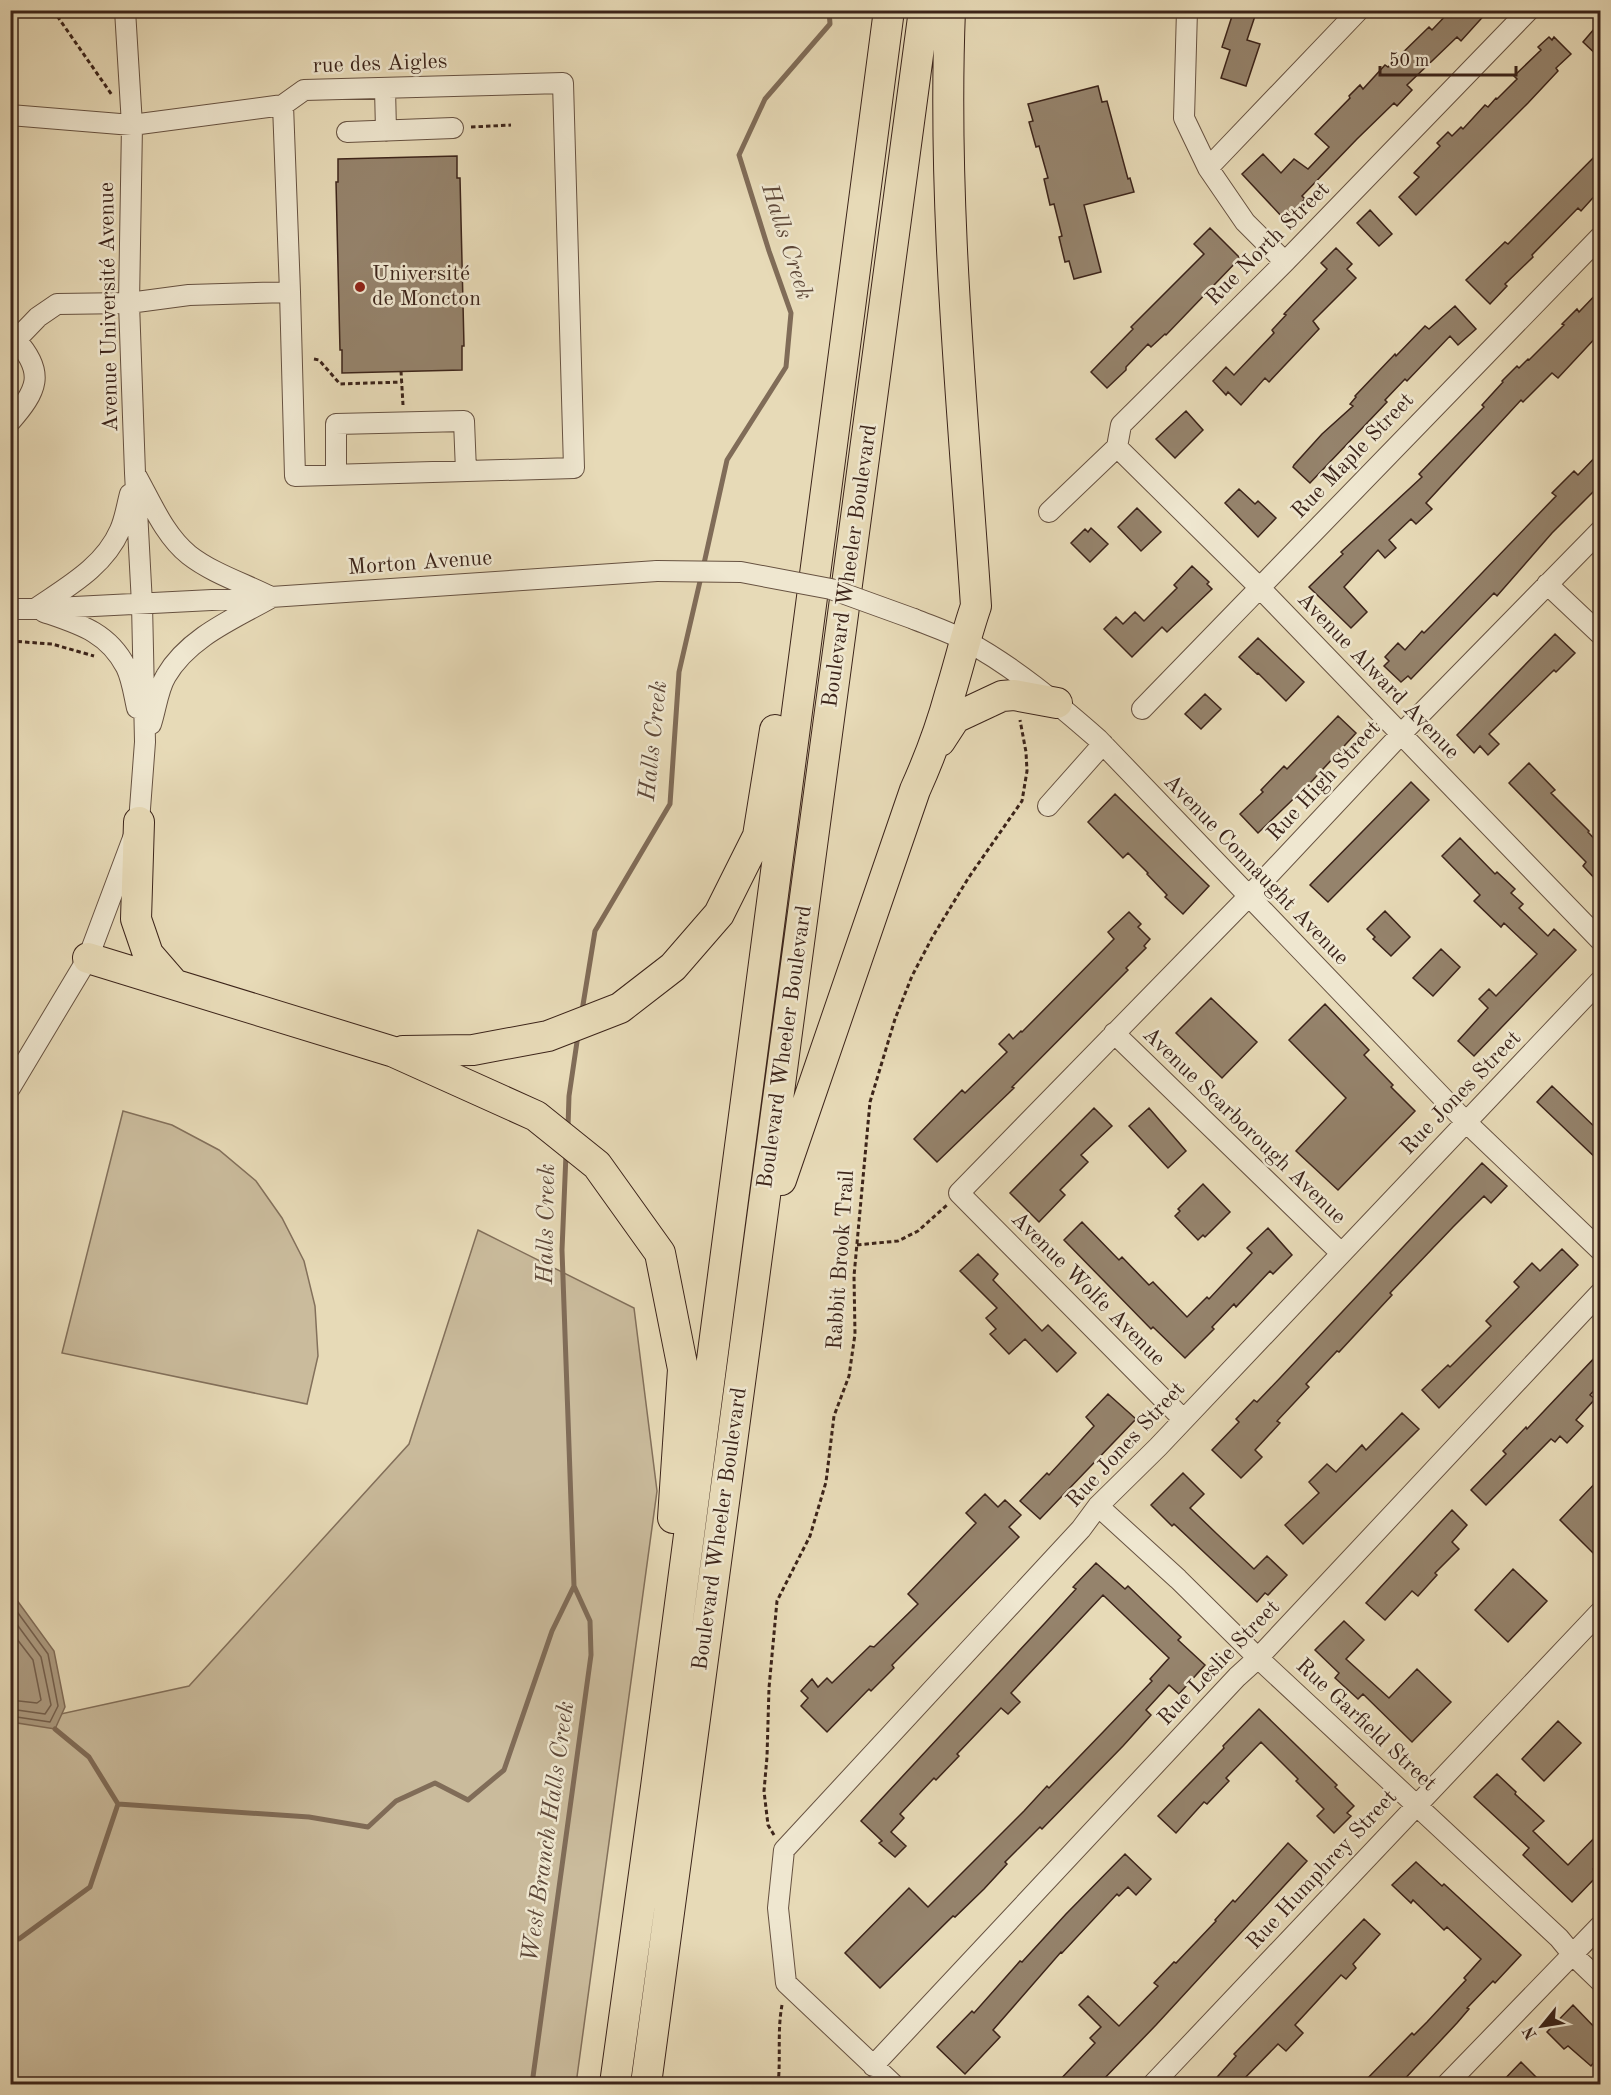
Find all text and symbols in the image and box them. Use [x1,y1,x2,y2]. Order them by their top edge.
scale bar [1380,39,1516,77]
street label: rue des Aigles [312,51,448,77]
text: 50 m [1389,52,1429,70]
street label: Rue North Street [1202,178,1334,310]
water label: Halls Creek [756,180,816,303]
street label: Avenue Université Avenue [96,182,122,432]
place label: Université de Moncton [372,263,481,310]
marker: Université de Moncton [353,280,367,294]
street label: Rue Maple Street [1288,389,1418,523]
street label: Boulevard Wheeler Boulevard [819,423,881,709]
street label: Morton Avenue [347,547,493,579]
street label: Avenue Alward Avenue [1293,588,1463,764]
water label: Halls Creek [636,680,672,803]
street label: Rue High Street [1263,717,1385,845]
street label: Avenue Connaught Avenue [1159,770,1353,970]
street label: Boulevard Wheeler Boulevard [754,904,816,1190]
street label: Avenue Scarborough Avenue [1138,1023,1350,1229]
street label: Rue Jones Street [1397,1027,1525,1159]
water label: Halls Creek [534,1163,560,1286]
street label: Rabbit Brook Trail [824,1169,858,1351]
street label: Avenue Wolfe Avenue [1007,1208,1169,1370]
street label: Rue Jones Street [1063,1378,1189,1512]
street label: Boulevard Wheeler Boulevard [689,1386,751,1672]
street label: Rue Leslie Street [1154,1596,1284,1730]
street label: Rue Garfield Street [1292,1654,1440,1796]
water label: West Branch Halls Creek [519,1700,579,1964]
street label: Rue Humphrey Street [1243,1786,1401,1954]
north arrow [1512,1996,1572,2056]
text: N [1520,2023,1541,2042]

